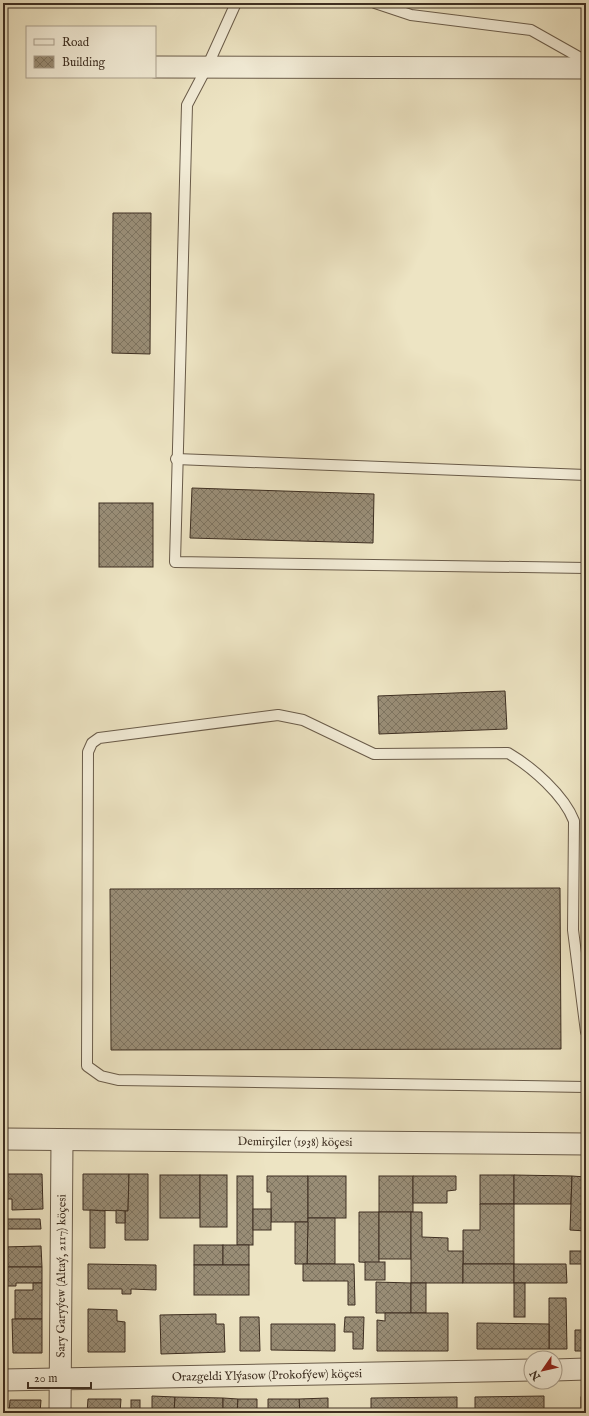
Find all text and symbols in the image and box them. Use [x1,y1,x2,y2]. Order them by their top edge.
legend [26,26,156,78]
text: Road [62,35,90,50]
text: Building [62,55,106,70]
street label: Demirçiler (1938) köçesi [238,1134,352,1149]
street label: Sary Garyýew (Altaý, 2117) köçesi [53,1194,69,1358]
north arrow [523,1350,563,1390]
scale bar [28,1364,91,1390]
street label: Orazgeldi Ylýasow (Prokofýew) köçesi [172,1366,362,1384]
text: N [527,1367,545,1384]
text: 20 m [34,1371,57,1386]

